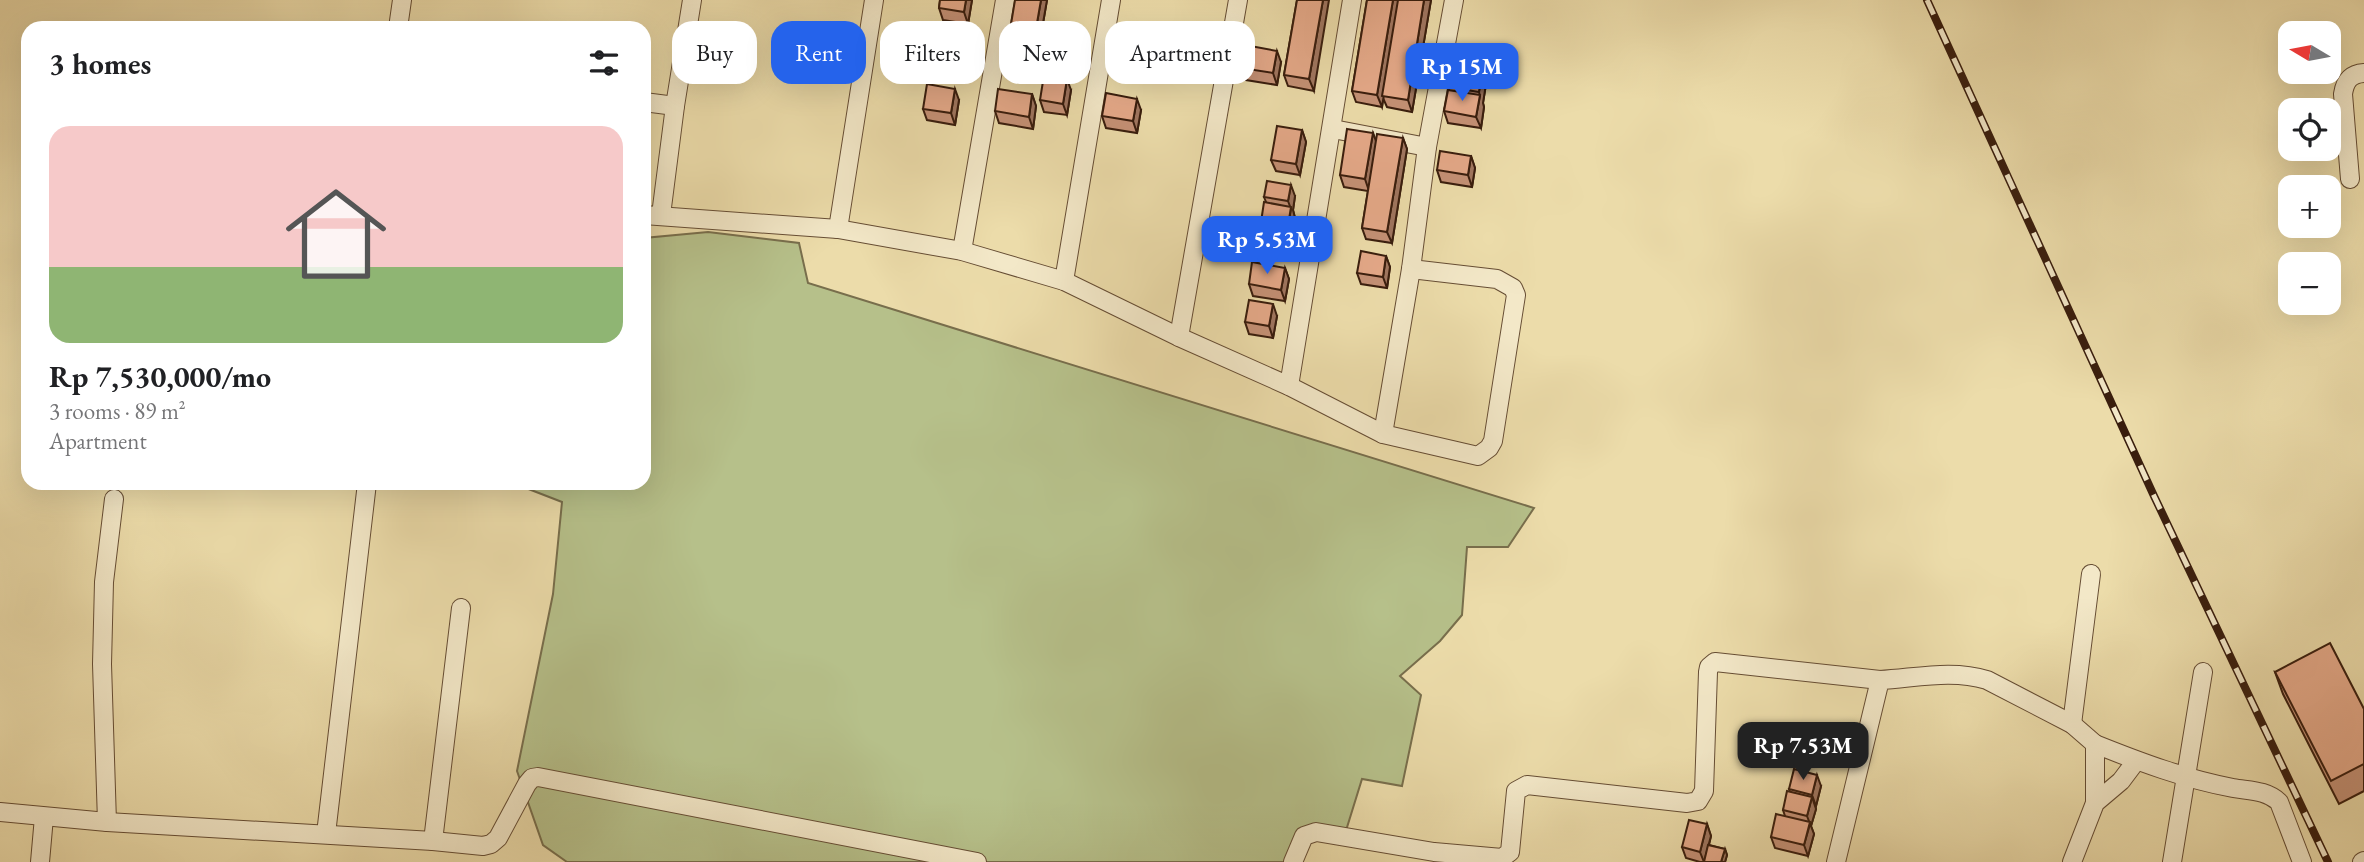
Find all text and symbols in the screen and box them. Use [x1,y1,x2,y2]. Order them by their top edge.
chip: Buy [672,21,757,84]
chip: Rent [771,21,866,84]
chip: Filters [880,21,985,84]
chip: New [999,21,1091,84]
chip: Apartment [1105,21,1255,84]
north arrow [2278,21,2342,84]
map controls [2278,21,2341,315]
pin: Rp 15M [1405,43,1519,103]
text: 3 homes [49,44,151,83]
icon: filters [585,44,623,82]
text: Rp 15M [1421,51,1503,81]
button: locate [2278,98,2341,161]
icon: home [273,171,399,297]
button: + [2278,175,2341,238]
pin: Rp 5.53M [1195,216,1339,276]
text: Rp 5.53M [1218,224,1316,254]
button: − [2278,252,2341,315]
text: Rp 7,530,000/mo [49,357,271,396]
text: 3 rooms · 89 m² [49,396,186,426]
text: Apartment [49,426,147,456]
pin: Rp 7.53M [1731,722,1875,782]
text: Rp 7.53M [1754,730,1852,760]

